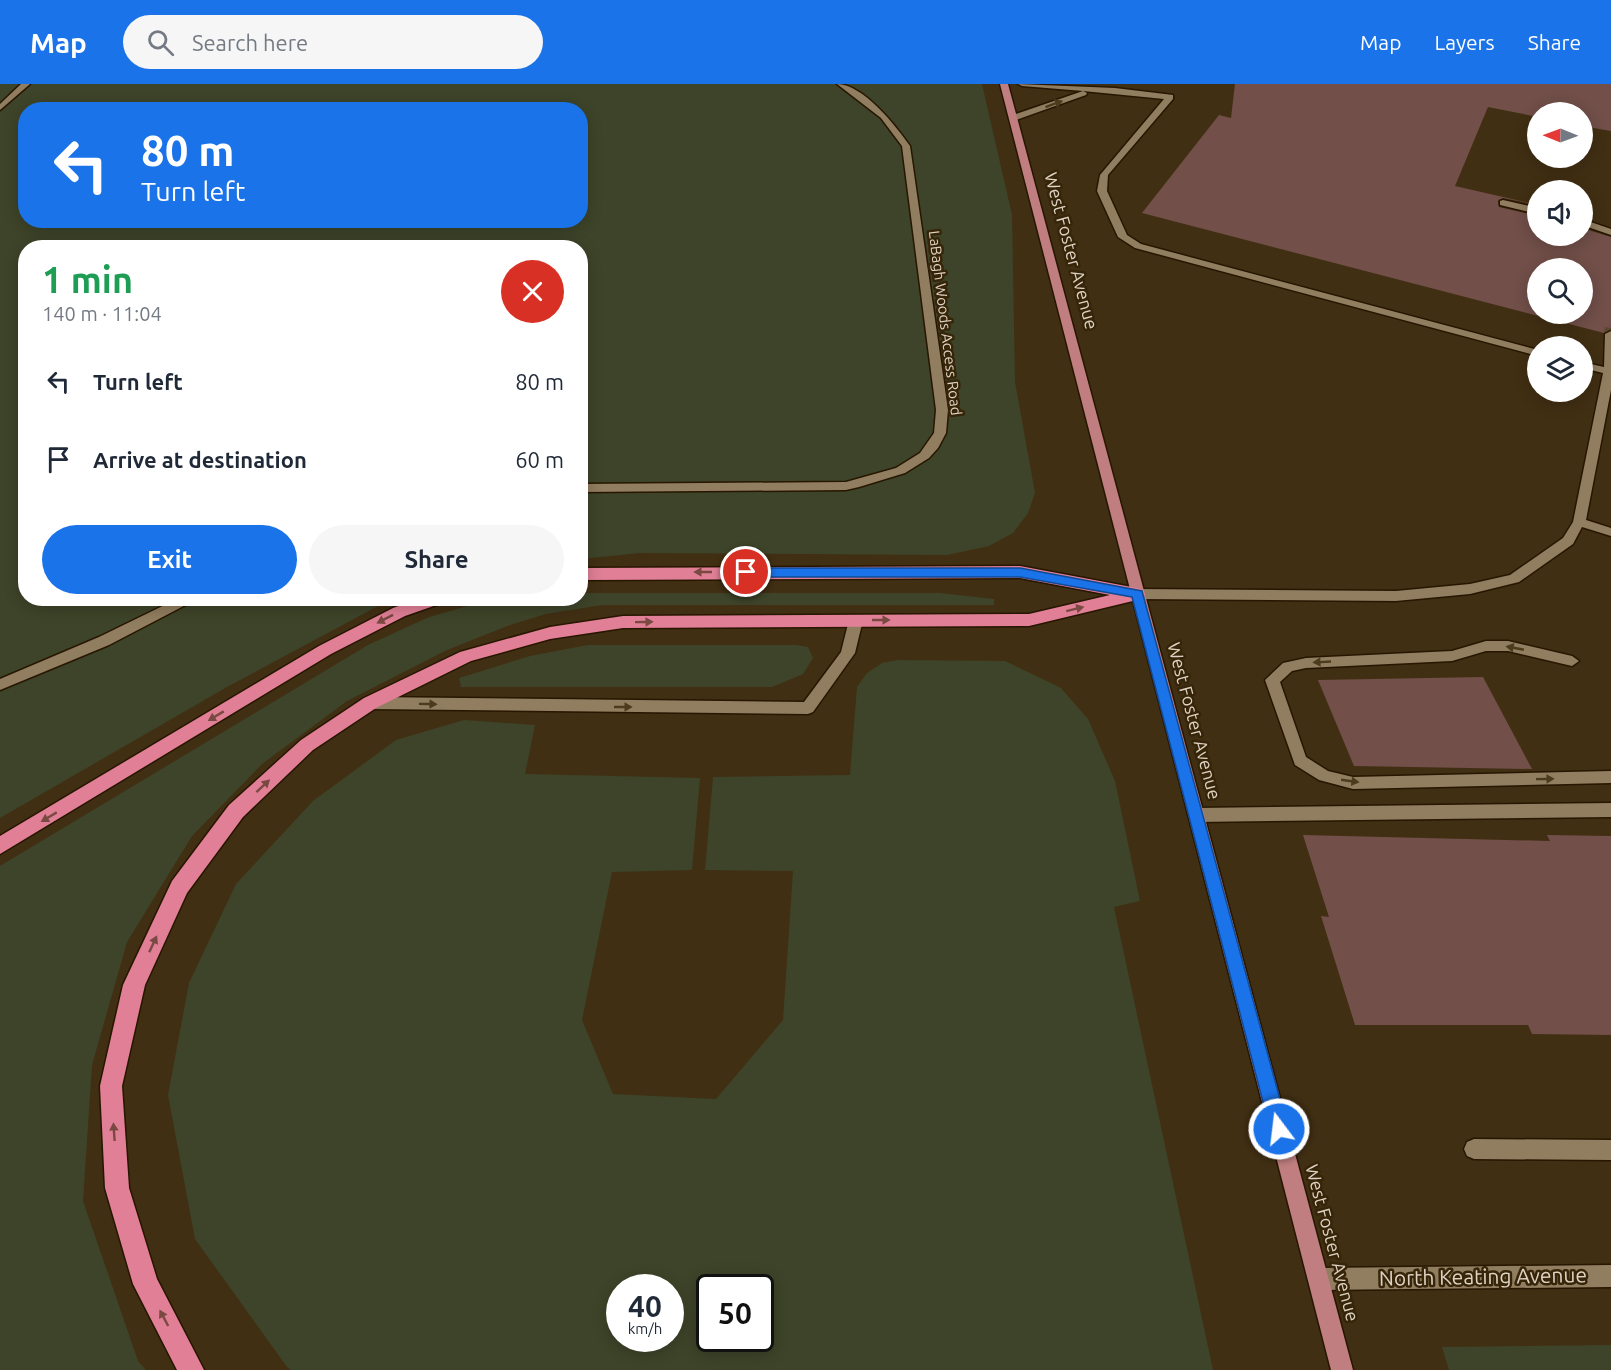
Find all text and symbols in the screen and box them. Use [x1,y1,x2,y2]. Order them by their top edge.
search box [123,15,543,69]
icon: search [144,26,177,59]
text: Map [30,27,87,58]
text: Search here [192,30,308,55]
text: Map [1360,30,1401,54]
text: Layers [1434,30,1495,54]
text: Share [1528,30,1581,54]
one-way arrow [1045,98,1063,108]
north arrow [1527,102,1593,168]
map controls [1527,102,1593,402]
icon: left [42,126,120,204]
text: 80 m [141,127,235,174]
street label: West Foster Avenue [1041,170,1103,331]
text: Turn left [141,176,245,206]
button: sound [1527,180,1593,246]
street label: LaBagh Woods Access Road [926,230,965,416]
button: search [1527,258,1593,324]
text: 1 min [42,259,133,300]
button: close [501,260,564,323]
text: 140 m · 11:04 [42,302,162,325]
button: layers [1527,336,1593,402]
icon: left [42,365,75,398]
text: Turn left [93,369,183,394]
text: 80 m [515,369,564,394]
icon: arrive [42,443,75,476]
text: Arrive at destination [93,447,307,472]
text: 60 m [515,447,564,472]
button: Exit [42,525,297,594]
button: Share [309,525,564,594]
pin [720,546,771,597]
icon: arrive [729,555,762,588]
one-way arrow [693,567,712,577]
one-way arrow [1066,604,1084,614]
one-way arrow [376,614,393,624]
one-way arrow [872,615,891,625]
one-way arrow [635,617,654,627]
street label: West Foster Avenue [1164,640,1226,801]
one-way arrow [1505,643,1524,652]
one-way arrow [1312,658,1331,667]
one-way arrow [419,699,438,709]
one-way arrow [614,702,633,711]
one-way arrow [208,711,224,722]
one-way arrow [1535,774,1554,784]
one-way arrow [1341,777,1360,786]
one-way arrow [256,779,271,793]
one-way arrow [41,811,57,822]
one-way arrow [148,935,158,953]
position arrow [1247,1097,1311,1161]
one-way arrow [109,1123,118,1142]
street label: West Foster Avenue [1302,1162,1364,1323]
street label: North Keating Avenue [1379,1262,1587,1290]
speed limit sign: 50 [696,1274,774,1352]
text: 40 [628,1289,662,1323]
one-way arrow [159,1310,169,1327]
text: km/h [628,1320,662,1337]

